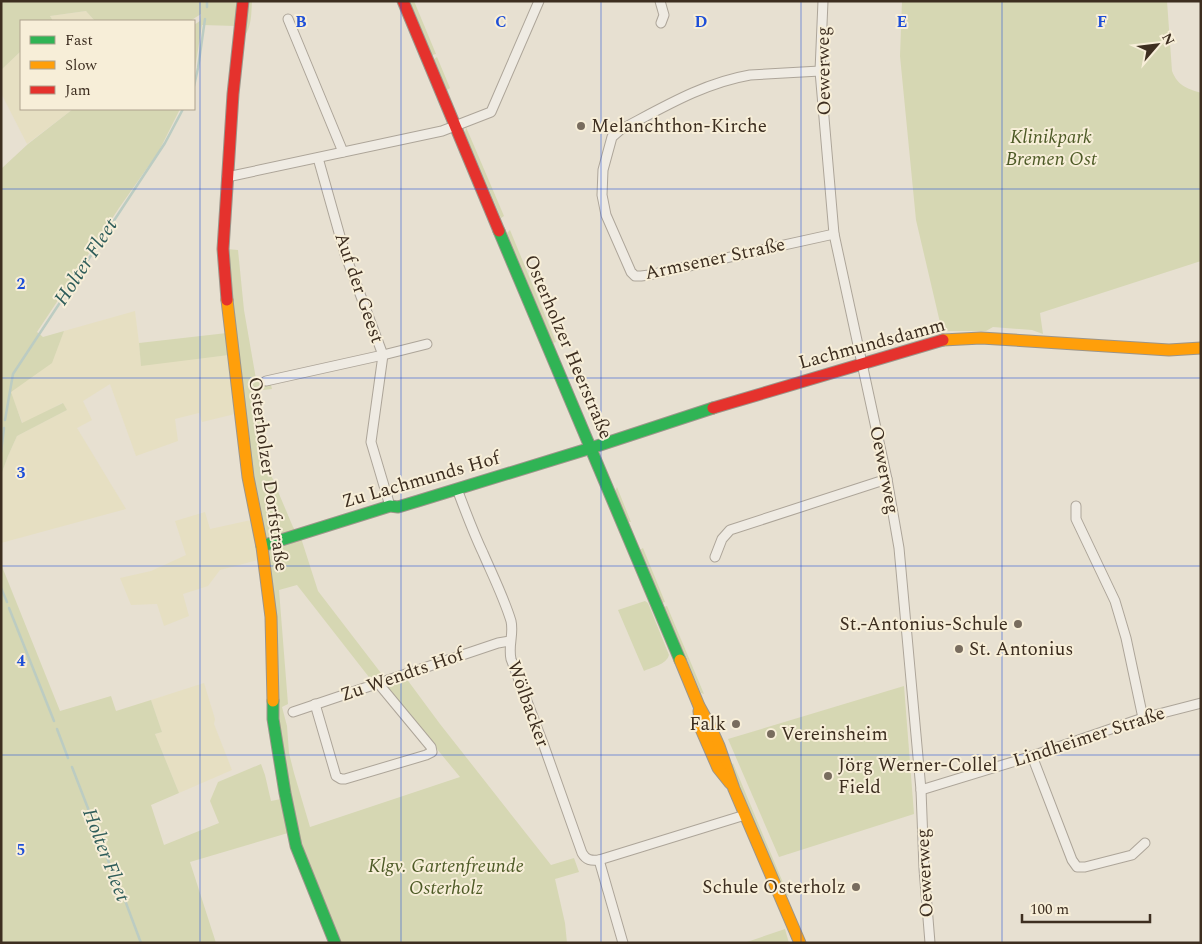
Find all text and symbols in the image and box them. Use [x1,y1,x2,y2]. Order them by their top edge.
text: B [295,10,307,34]
text: C [495,10,507,34]
text: D [695,10,708,34]
text: E [897,10,907,34]
text: F [1097,10,1107,34]
legend [20,20,195,110]
north arrow [1132,20,1182,70]
street label: Oewerweg [809,26,839,116]
text: Fast [65,29,93,52]
text: N [1156,29,1180,49]
text: Slow [65,54,97,77]
text: Jam [65,79,91,102]
place label: Melanchthon-Kirche [591,112,767,141]
marker: Melanchthon-Kirche [575,120,587,132]
park label: Klinikpark Bremen Ost [1005,123,1098,174]
water label: Holter Fleet [47,212,126,311]
street label: Auf der Geest [326,229,392,348]
street label: Armsener Straße [642,230,788,288]
street label: Osterholzer Heerstraße [516,250,620,444]
text: 2 [17,272,26,296]
street label: Lachmundsdamm [795,310,949,378]
street label: Osterholzer Dorfstraße [240,375,296,573]
street label: Oewerweg [861,423,907,517]
street label: Zu Lachmunds Hof [339,443,505,516]
text: 3 [17,461,26,485]
place label: St.-Antonius-Schule [840,610,1008,639]
marker: St.-Antonius-Schule [1012,618,1024,630]
place label: St. Antonius [969,635,1074,664]
street label: Zu Wendts Hof [336,640,469,710]
marker: St. Antonius [953,643,965,655]
text: 4 [17,649,26,673]
street label: Wölbacker [499,657,557,752]
street label: Lindheimer Straße [1009,699,1169,775]
place label: Falk [689,710,726,739]
marker: Falk [730,718,742,730]
place label: Vereinsheim [781,720,888,749]
marker: Vereinsheim [765,728,777,740]
place label: Jörg Werner-Collel Field [838,751,998,802]
marker: Jörg Werner-Collel Field [822,770,834,782]
water label: Holter Fleet [74,804,138,907]
street label: Oewerweg [908,828,942,918]
text: 5 [17,838,25,862]
park label: Klgv. Gartenfreunde Osterholz [368,852,524,903]
place label: Schule Osterholz [702,873,846,902]
marker: Schule Osterholz [850,881,862,893]
scale bar [1022,892,1150,924]
text: 100 m [1030,898,1069,921]

